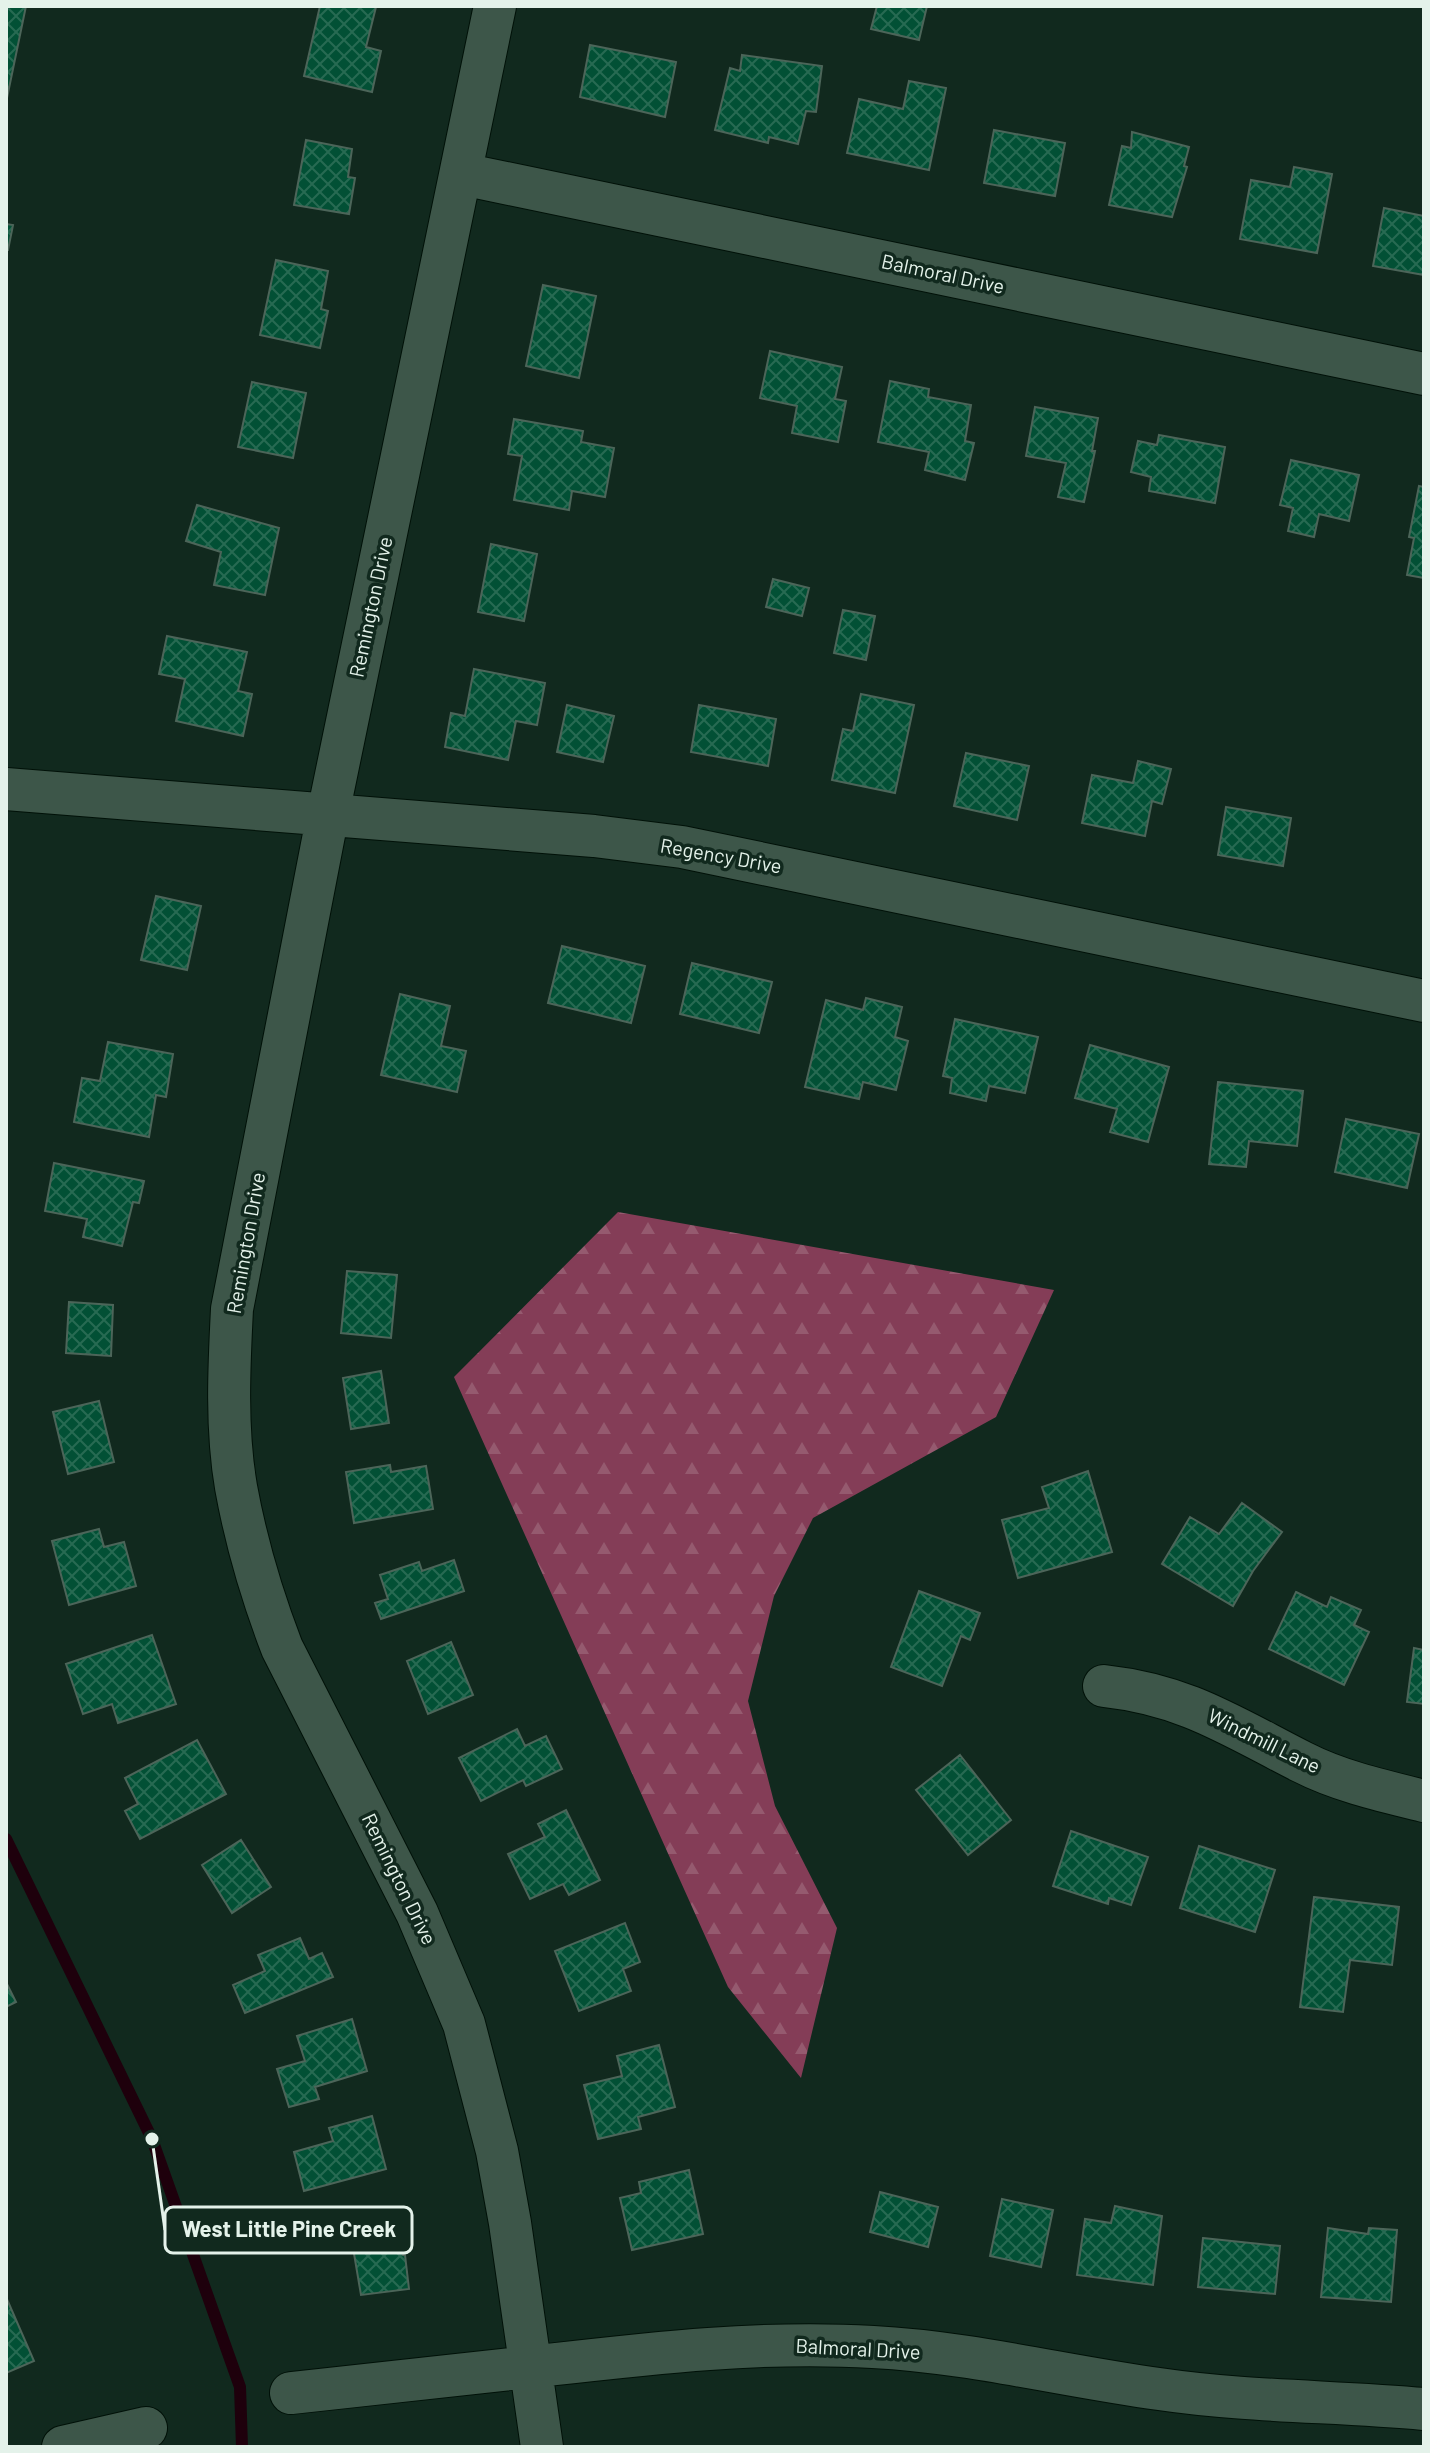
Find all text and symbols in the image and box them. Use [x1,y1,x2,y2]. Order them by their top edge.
street label: Balmoral Drive [879,248,1007,298]
street label: Remington Drive [343,534,397,679]
street label: Regency Drive [659,833,784,878]
street label: Remington Drive [221,1170,269,1315]
street label: Windmill Lane [1204,1703,1325,1778]
street label: Remington Drive [358,1809,442,1948]
callout: West Little Pine Creek [165,2207,412,2253]
text: West Little Pine Creek [182,2215,397,2241]
street label: Balmoral Drive [795,2333,921,2363]

